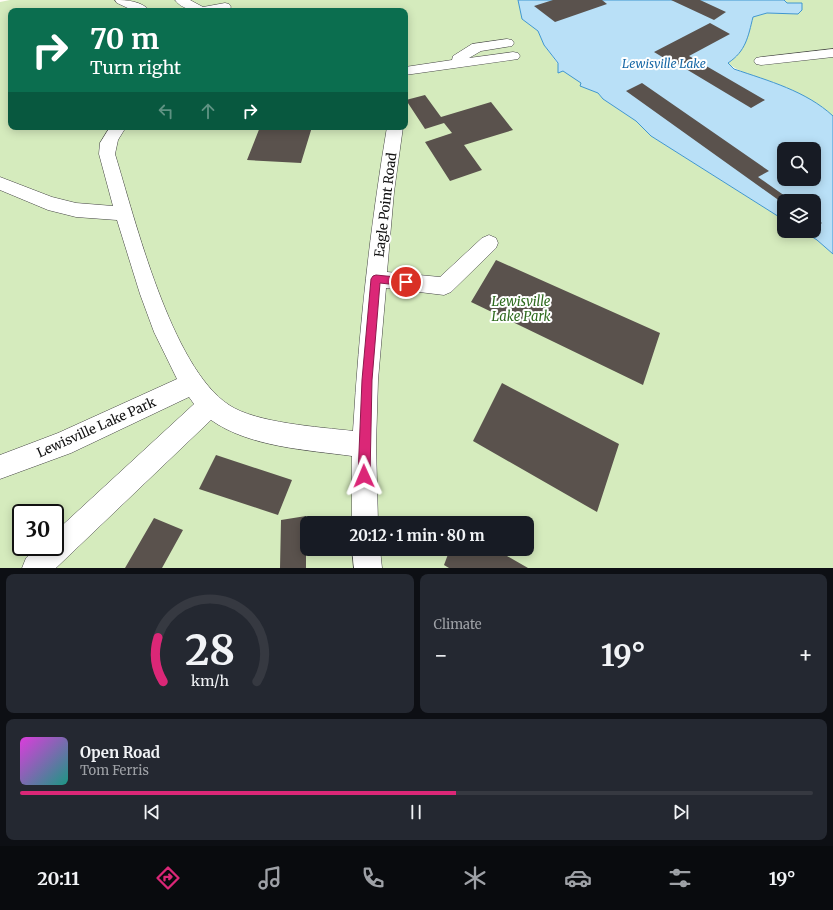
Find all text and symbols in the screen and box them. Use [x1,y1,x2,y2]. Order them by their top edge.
text: 70 m [90,21,159,57]
icon: right [24,24,76,76]
text: Turn right [90,56,181,79]
water label: Lewisville Lake [622,56,706,71]
icon: left [155,100,177,122]
icon: ahead [197,100,219,122]
icon: right [239,100,261,122]
map controls [777,142,821,238]
button: search [777,142,821,186]
street label: Eagle Point Road [371,152,400,258]
button: layers [777,194,821,238]
pin [389,265,423,299]
icon: arrive [395,271,417,293]
park label: Lewisville Lake Park [491,293,551,325]
street label: Lewisville Lake Park [34,393,159,461]
position arrow [343,455,385,497]
speed limit sign: 30 [12,504,64,556]
text: 20:12 · 1 min · 80 m [349,526,485,545]
text: Climate [434,616,482,633]
text: 28 [185,623,235,675]
text: 19° [601,636,646,674]
text: − [434,641,448,669]
text: + [798,641,813,669]
text: km/h [191,671,229,689]
text: Open Road [80,743,160,762]
text: Tom Ferris [80,762,149,779]
icon: previous [141,801,163,823]
icon: pause [405,801,427,823]
icon: next [670,801,692,823]
icon: directions [154,864,182,892]
icon: music [256,864,284,892]
icon: phone [359,864,387,892]
icon: climate [461,864,489,892]
icon: car [564,864,592,892]
icon: filters [666,864,694,892]
text: 20:11 [37,867,79,890]
text: 19° [769,867,796,890]

